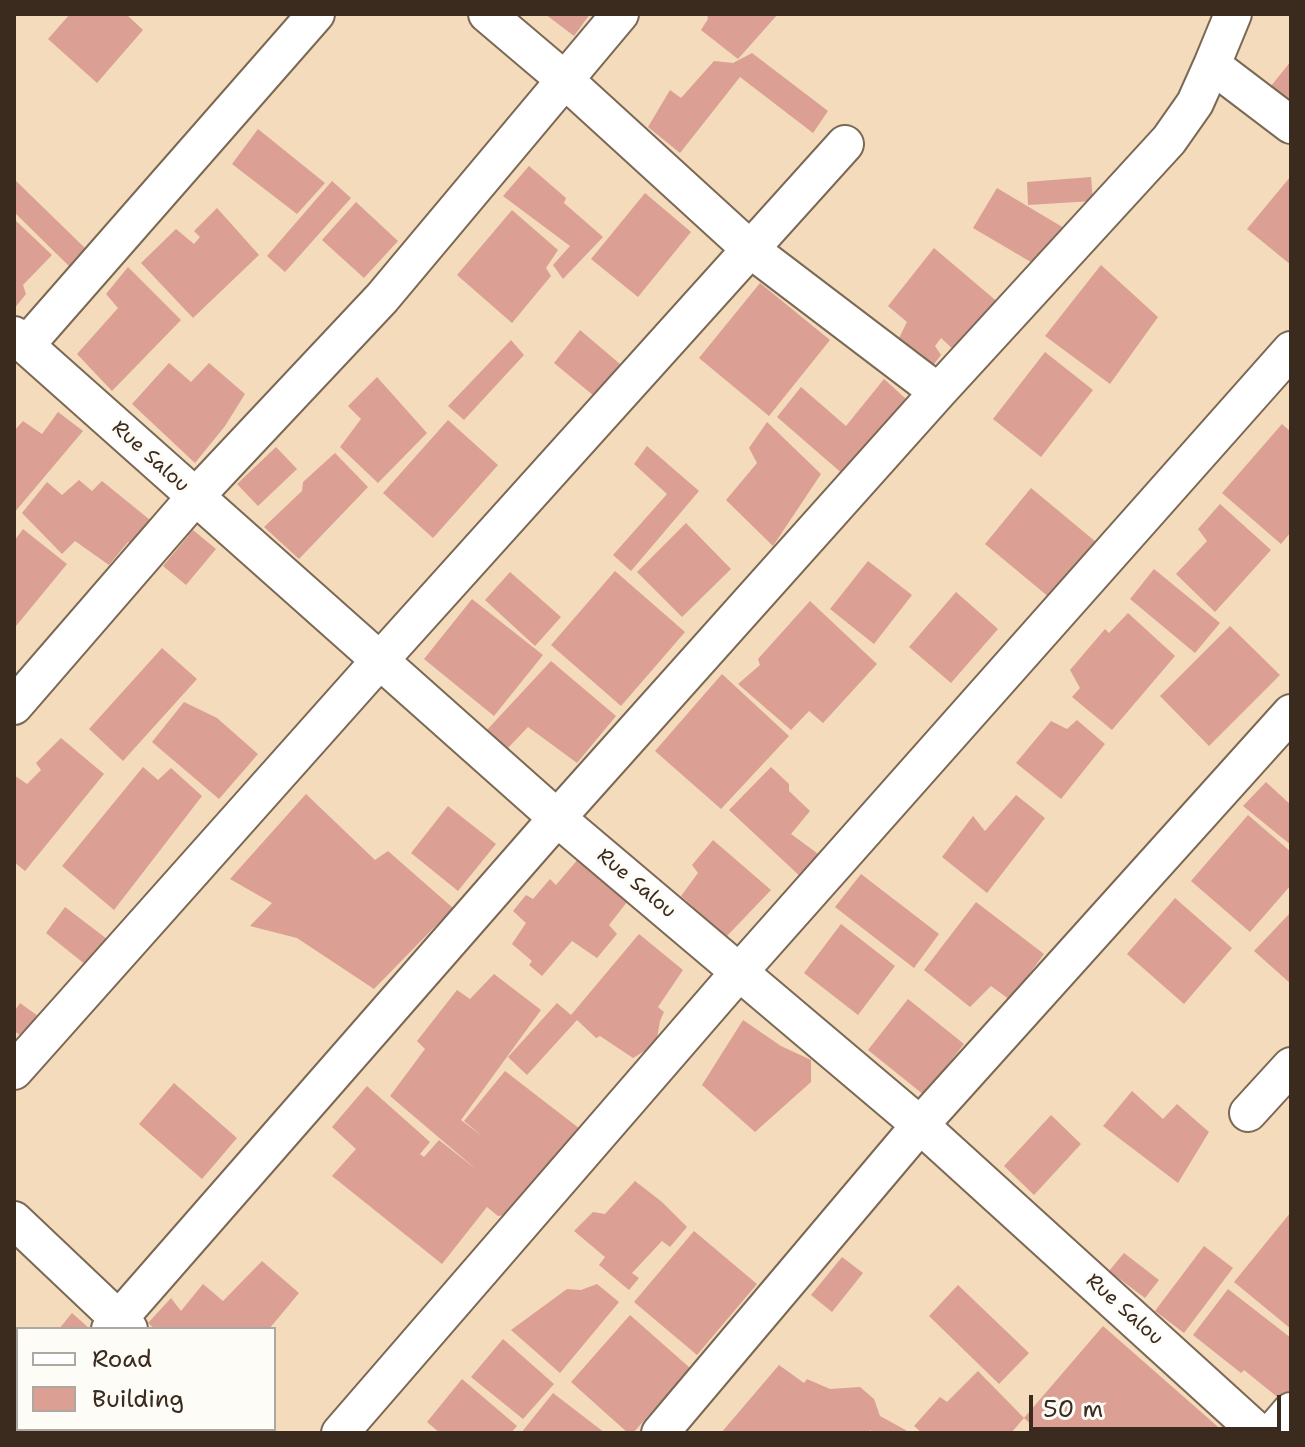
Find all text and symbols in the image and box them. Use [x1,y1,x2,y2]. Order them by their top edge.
street label: Rue Salou [106,416,194,498]
street label: Rue Salou [592,844,680,924]
street label: Rue Salou [1080,1269,1168,1351]
legend [16,1327,276,1431]
text: Road [92,1343,152,1375]
scale bar [1033,1379,1285,1429]
text: Building [92,1383,184,1415]
text: 50 m [1043,1393,1103,1425]

